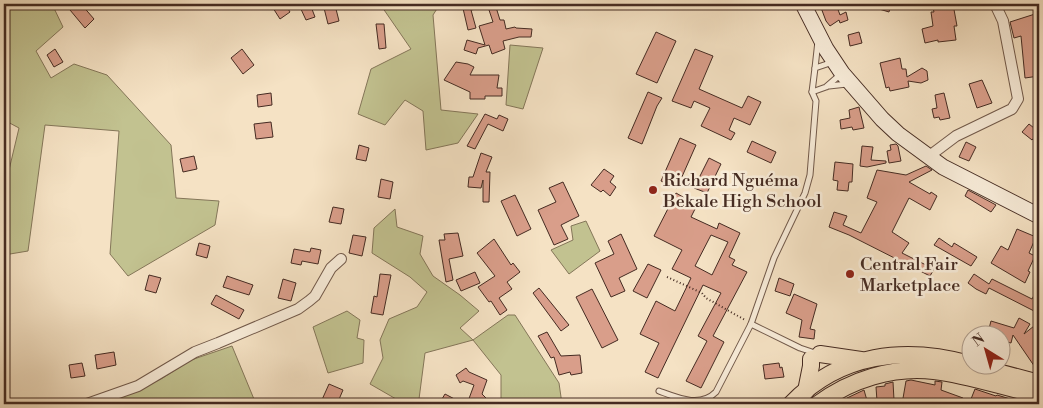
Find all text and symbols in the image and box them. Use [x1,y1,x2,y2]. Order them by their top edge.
place label: Richard Nguéma Bekale High School [662,169,822,213]
marker: Richard Nguéma Bekale High School [647,184,659,196]
place label: Central Fair Marketplace [860,253,960,297]
marker: Central Fair Marketplace [844,268,856,280]
north arrow [960,326,1010,376]
text: N [969,330,989,351]

